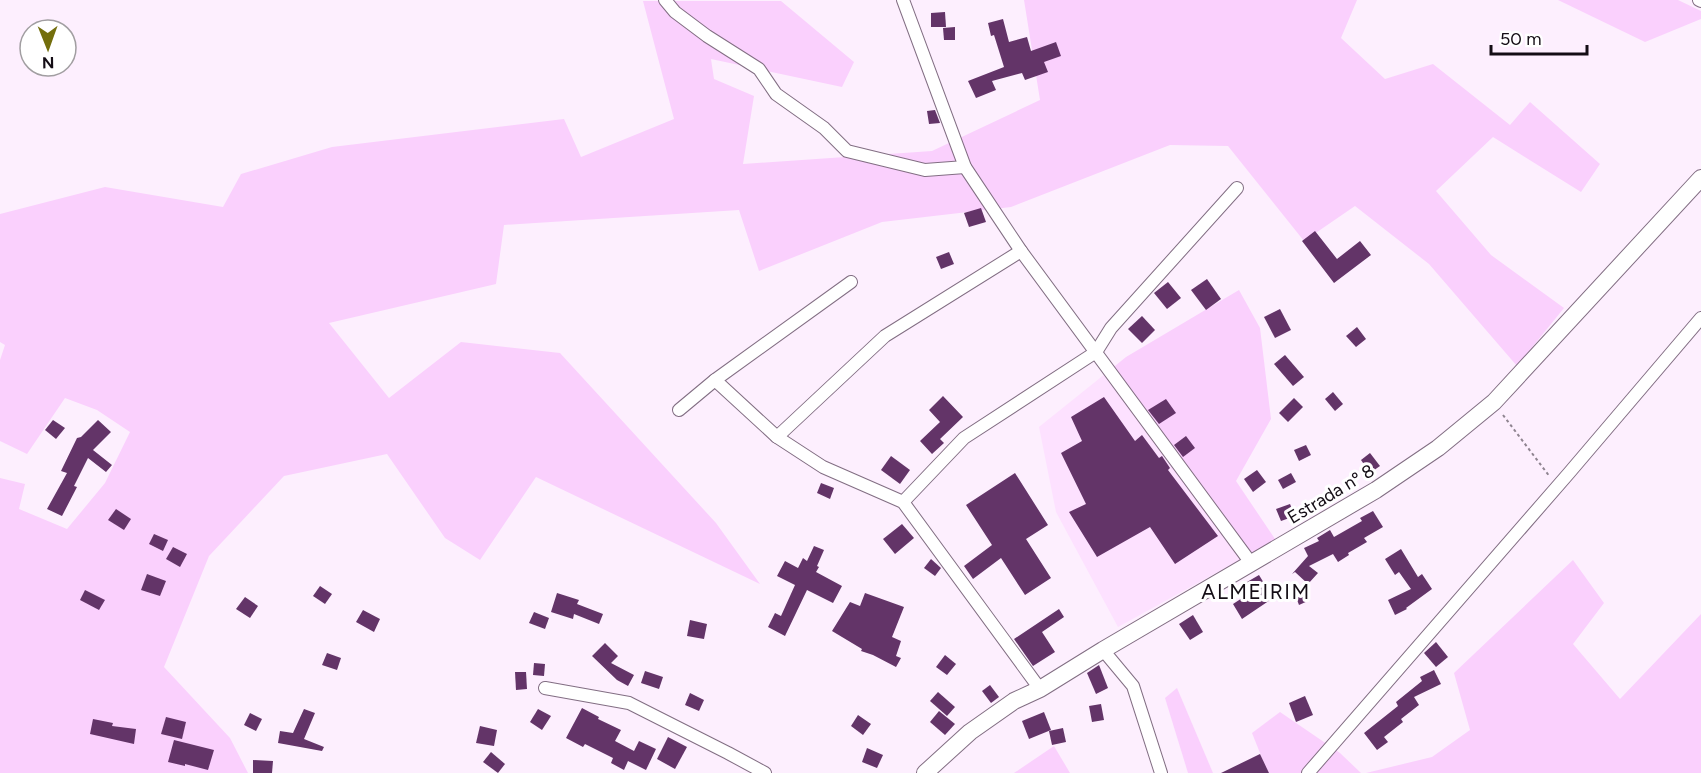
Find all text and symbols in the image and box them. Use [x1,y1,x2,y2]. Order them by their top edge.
north arrow [18,18,78,78]
scale bar [1491,18,1587,56]
text: 50 m [1500,28,1542,50]
text: N [42,53,55,72]
street label: Estrada nº 8 [1284,459,1378,529]
district label: ALMEIRIM [1201,579,1311,604]

